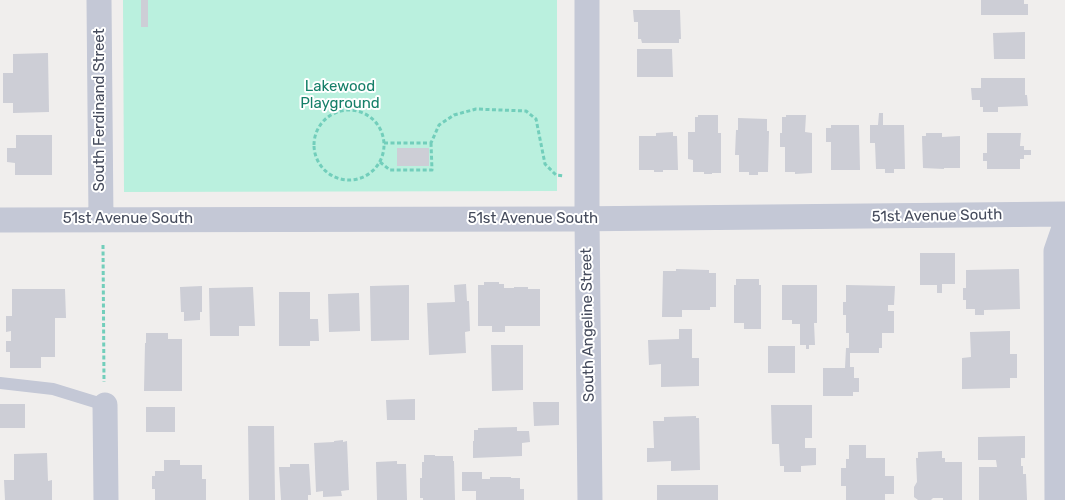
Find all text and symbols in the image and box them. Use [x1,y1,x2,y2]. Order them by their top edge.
street label: South Ferdinand Street [91,28,109,192]
park label: Lakewood Playground [300,78,380,113]
street label: 51st Avenue South [872,206,1002,226]
street label: 51st Avenue South [63,210,193,228]
street label: 51st Avenue South [468,210,598,228]
street label: South Angeline Street [578,248,598,402]

